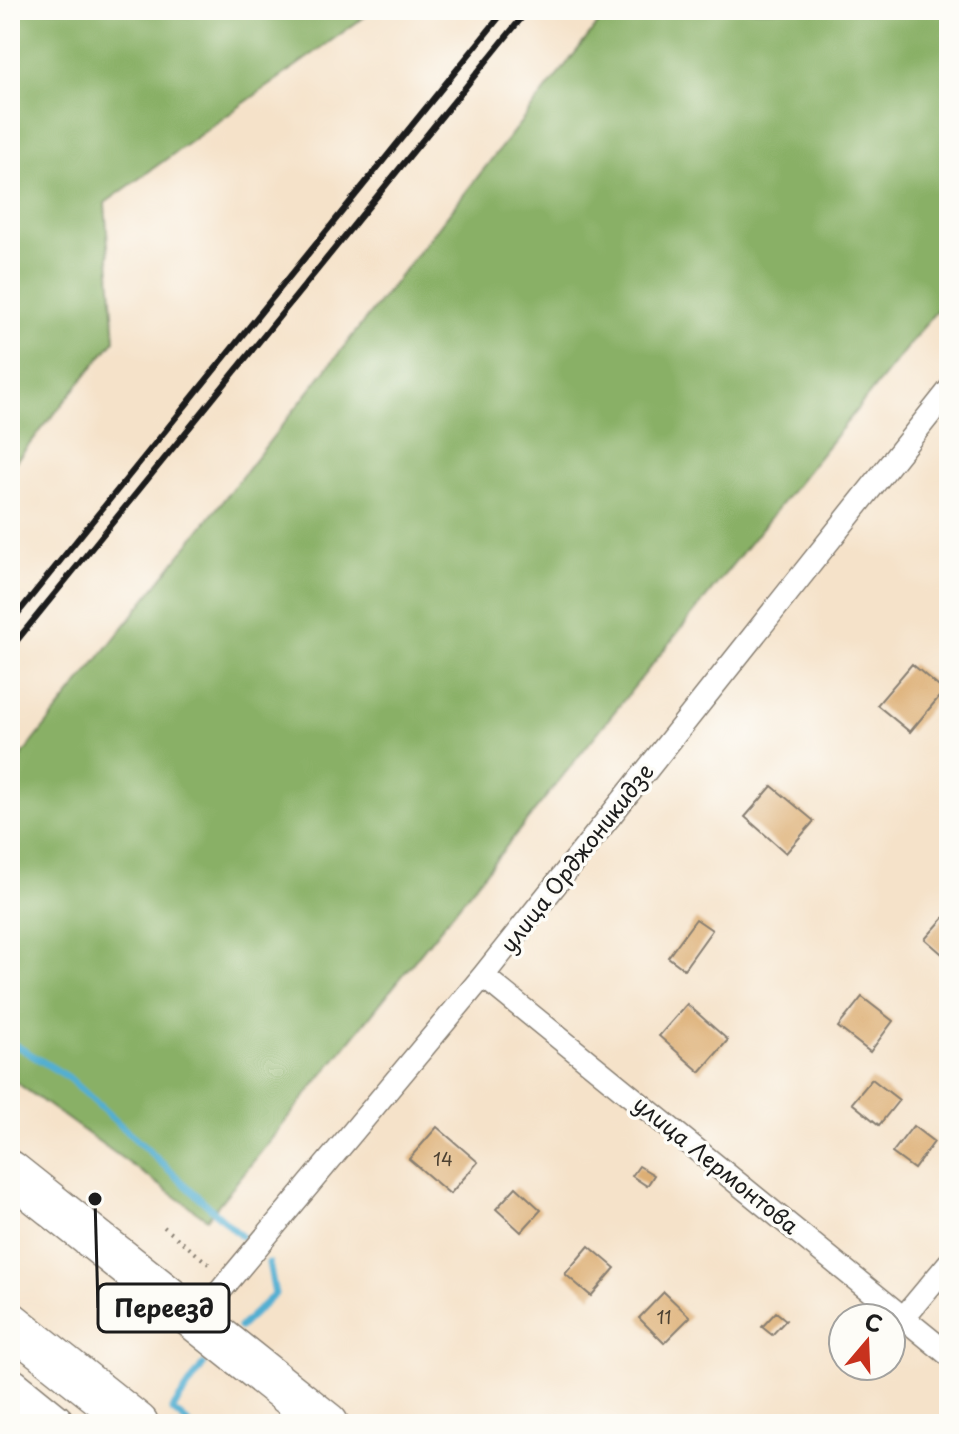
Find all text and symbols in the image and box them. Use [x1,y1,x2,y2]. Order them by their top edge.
street label: улица Орджоникидзе [491,755,660,959]
street label: улица Лермонтова [627,1087,807,1241]
house number: 14 [433,1145,453,1172]
callout: Переезд [98,1284,229,1332]
text: Переезд [114,1289,214,1325]
north arrow [827,1302,907,1382]
house number: 11 [656,1303,672,1330]
text: С [861,1303,887,1340]

